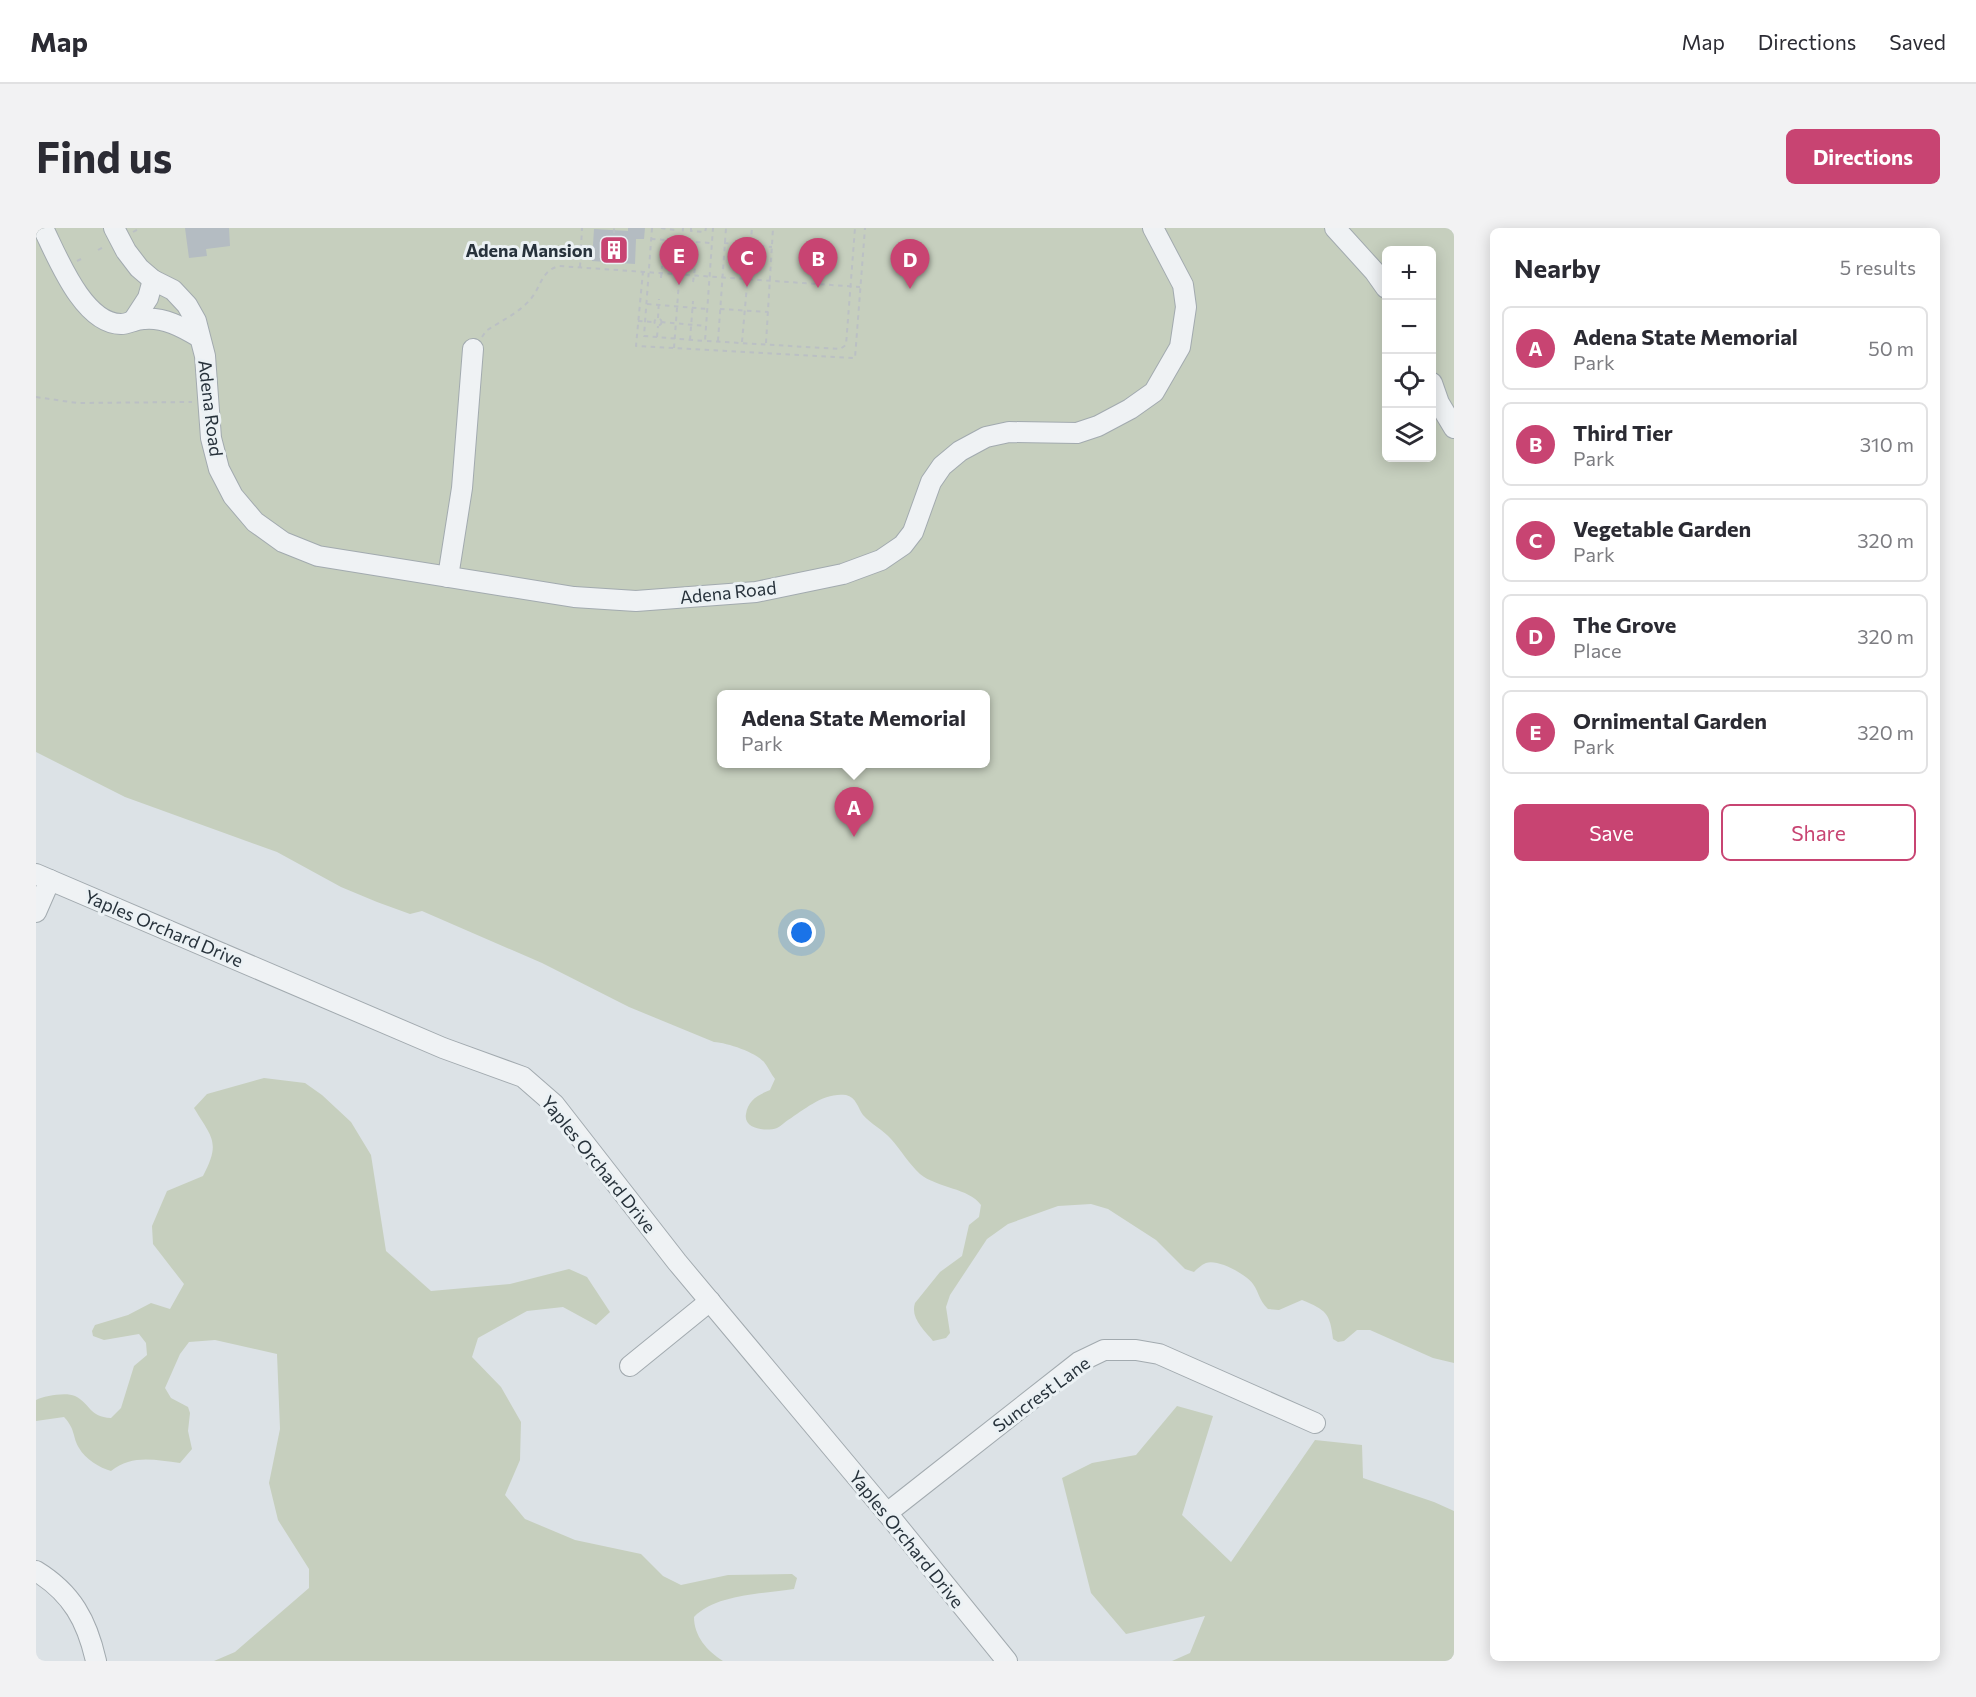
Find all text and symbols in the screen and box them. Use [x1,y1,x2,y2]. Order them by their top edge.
text: Map [30,24,88,58]
text: Map [1682,29,1725,54]
text: Directions [1758,29,1856,54]
text: Saved [1889,29,1946,54]
button: Directions [1786,129,1940,184]
text: Find us [36,130,172,182]
building icon: Adena Mansion [598,234,630,266]
pin: E [660,236,698,285]
pin: C [728,238,766,287]
pin: B [798,238,838,288]
place label: Adena Mansion [466,239,593,261]
pin: D [890,239,930,289]
map controls [1382,246,1436,462]
button: + [1382,246,1436,300]
text: Nearby [1514,252,1601,283]
text: 5 results [1840,255,1916,279]
button: − [1382,300,1436,354]
text: Adena State Memorial [1573,323,1798,350]
text: A [1528,336,1543,360]
text: 50 m [1868,336,1914,360]
text: Park [1573,350,1615,374]
button: locate [1382,354,1436,408]
street label: Adena Road [194,358,228,458]
button: layers [1382,408,1436,462]
text: Third Tier [1573,419,1673,446]
text: B [1529,432,1542,456]
text: 310 m [1860,432,1914,456]
text: Park [1573,446,1615,470]
text: Vegetable Garden [1573,515,1751,542]
text: C [1529,528,1542,552]
text: 320 m [1857,528,1914,552]
text: Park [1573,542,1615,566]
street label: Adena Road [679,576,777,608]
text: The Grove [1573,611,1676,638]
text: D [1528,624,1543,648]
text: 320 m [1857,624,1914,648]
text: Place [1573,638,1622,662]
popup [717,690,990,768]
text: Adena State Memorial [741,704,966,731]
text: Ornimental Garden [1573,707,1767,734]
text: E [1530,720,1541,744]
text: 320 m [1857,720,1914,744]
text: Park [741,731,783,755]
text: Park [1573,734,1615,758]
pin: A [834,788,874,837]
button: Save [1514,804,1709,861]
button: Share [1721,804,1916,861]
street label: Yaples Orchard Drive [81,885,247,971]
your location [787,918,816,947]
street label: Yaples Orchard Drive [537,1091,661,1237]
street label: Suncrest Lane [988,1351,1094,1437]
street label: Yaples Orchard Drive [845,1466,969,1612]

